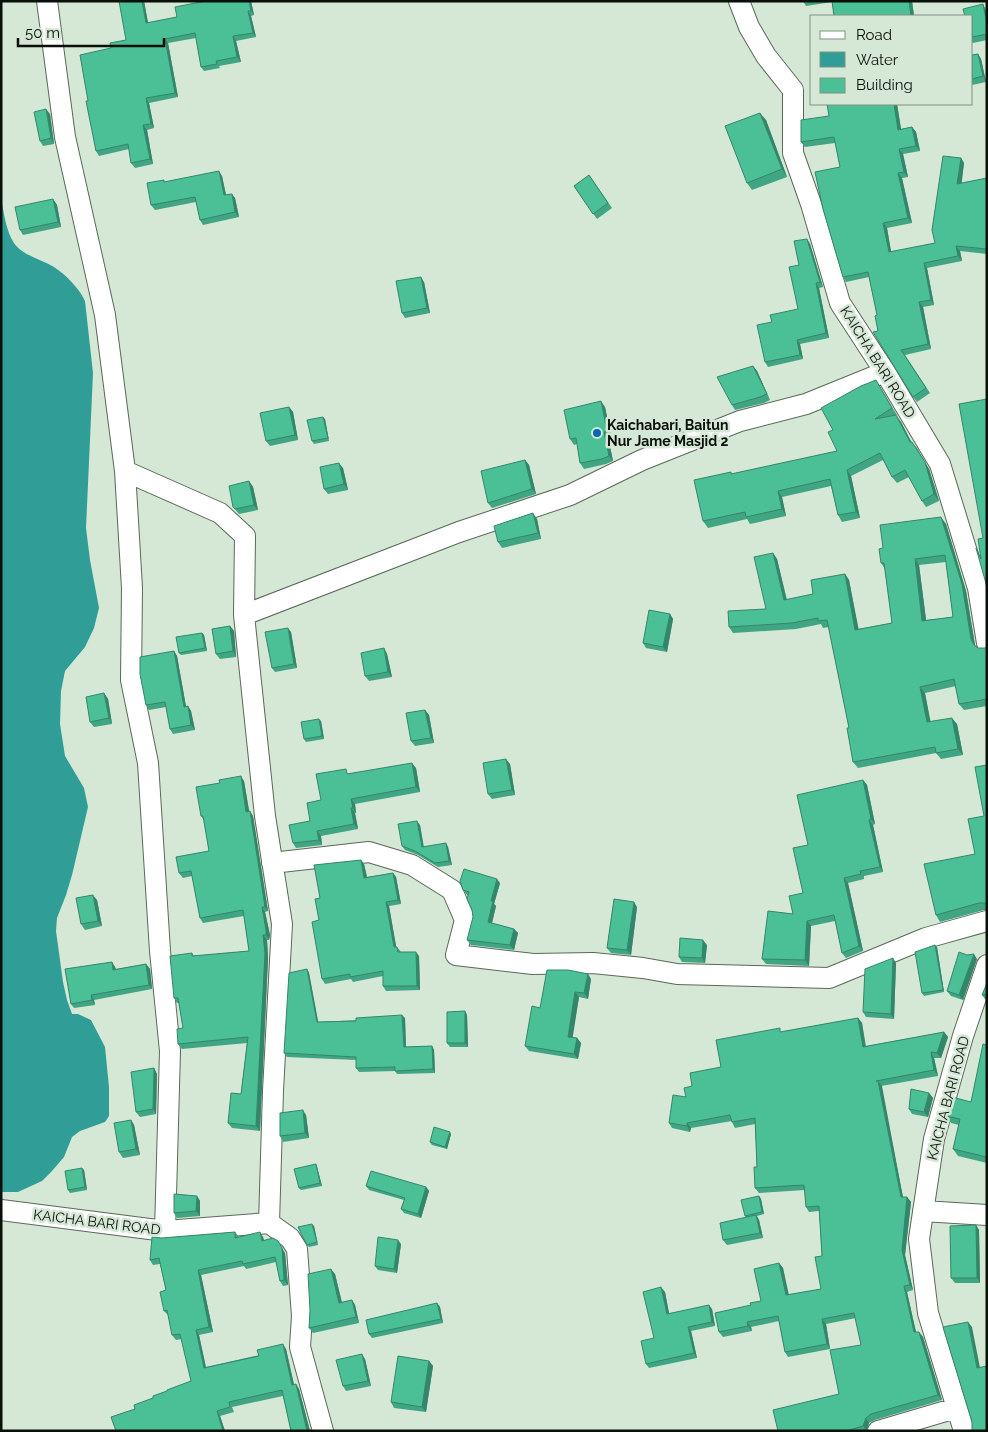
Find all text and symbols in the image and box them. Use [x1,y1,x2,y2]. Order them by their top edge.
scale bar [18,15,164,47]
legend [810,15,973,105]
text: 50 m [25,24,60,42]
text: Road [856,26,892,44]
text: Water [856,51,899,69]
text: Building [856,76,913,94]
street label: KAICHA BARI ROAD [837,303,919,421]
place label: Kaichabari, Baitun Nur Jame Masjid 2 [607,417,729,449]
marker: Kaichabari, Baitun Nur Jame Masjid 2 [591,427,603,439]
street label: KAICHA BARI ROAD [924,1034,972,1162]
street label: KAICHA BARI ROAD [32,1206,162,1238]

